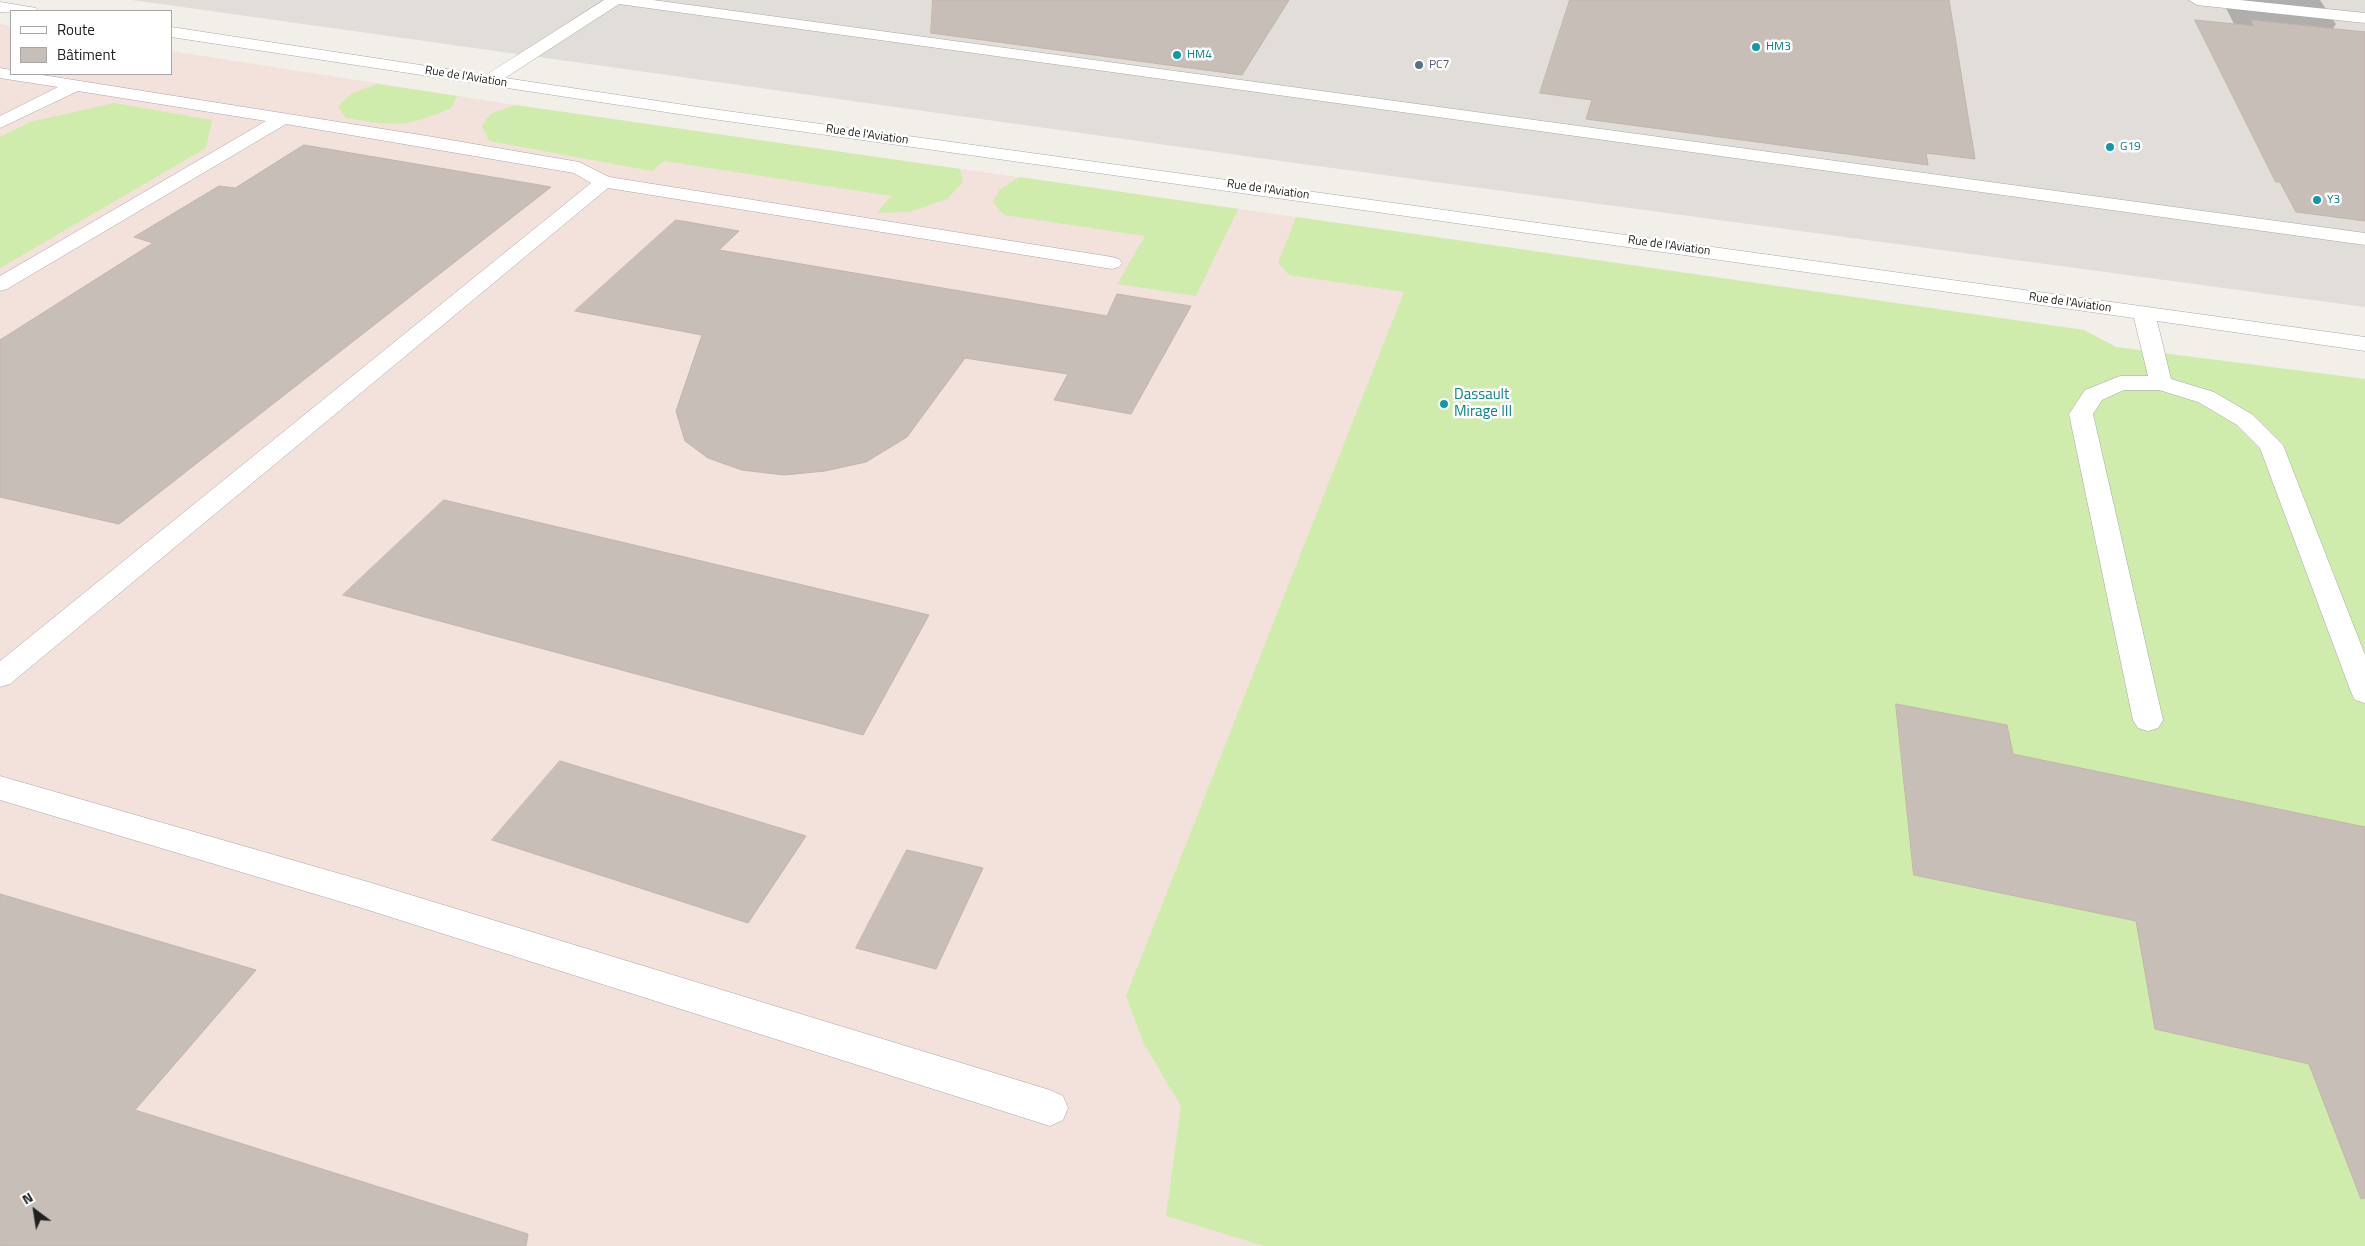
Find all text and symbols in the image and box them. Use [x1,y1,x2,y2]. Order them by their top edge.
legend [10,10,172,75]
text: Route [57,18,95,41]
place label: HM3 [1766,40,1791,54]
marker: HM3 [1750,41,1762,53]
text: Bâtiment [57,43,116,66]
place label: HM4 [1187,48,1212,62]
marker: HM4 [1171,49,1183,61]
place label: PC7 [1429,58,1449,72]
marker: PC7 [1413,59,1425,71]
street label: Rue de l'Aviation [424,63,508,91]
street label: Rue de l'Aviation [825,122,909,148]
place label: G19 [2120,140,2141,154]
marker: G19 [2104,141,2116,153]
street label: Rue de l'Aviation [1226,177,1310,203]
place label: Y3 [2327,193,2340,207]
marker: Y3 [2311,194,2323,206]
street label: Rue de l'Aviation [1627,233,1711,259]
street label: Rue de l'Aviation [2028,290,2112,316]
place label: Dassault Mirage III [1454,386,1512,421]
marker: Dassault Mirage III [1438,398,1450,410]
north arrow [10,1186,60,1236]
text: N [17,1186,37,1209]

